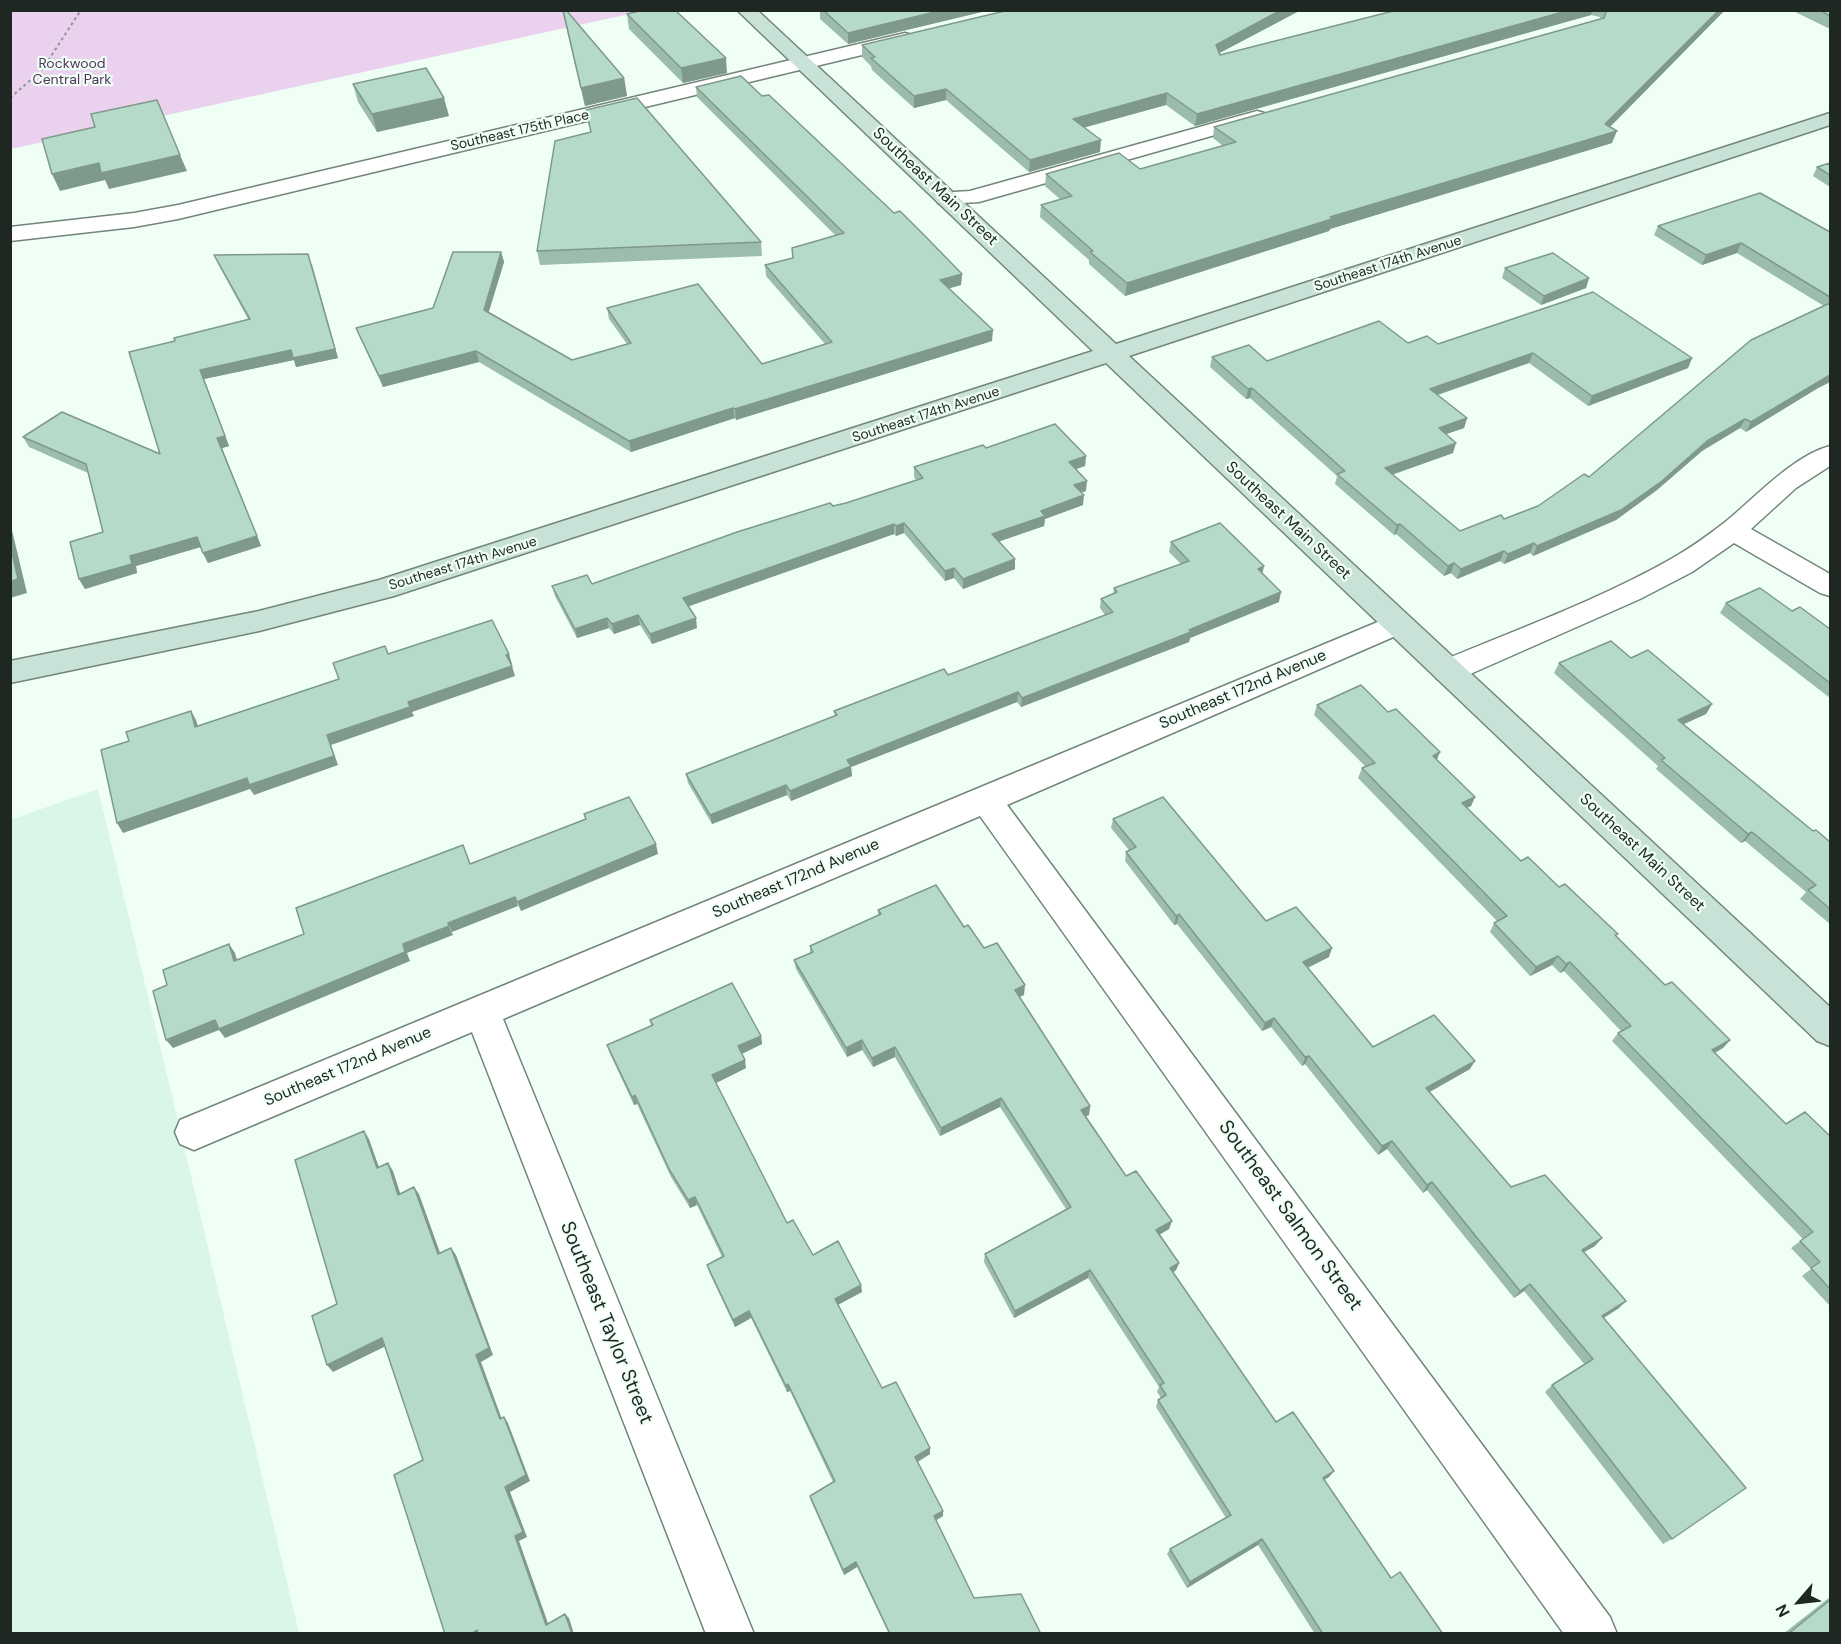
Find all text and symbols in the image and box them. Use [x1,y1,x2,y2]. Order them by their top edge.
park label: Rockwood Central Park [33,56,111,88]
street label: Southeast 175th Place [449,107,591,155]
street label: Southeast Main Street [868,124,1002,250]
street label: Southeast 174th Avenue [1312,232,1464,296]
street label: Southeast 174th Avenue [850,383,1002,447]
street label: Southeast Main Street [1221,458,1355,584]
street label: Southeast 174th Avenue [387,533,539,595]
street label: Southeast 172nd Avenue [1157,646,1329,734]
street label: Southeast Main Street [1575,790,1709,916]
street label: Southeast 172nd Avenue [710,835,882,923]
street label: Southeast 172nd Avenue [262,1023,434,1111]
street label: Southeast Salmon Street [1213,1116,1367,1316]
street label: Southeast Taylor Street [554,1218,658,1428]
north arrow [1769,1572,1829,1632]
text: N [1771,1601,1795,1621]

